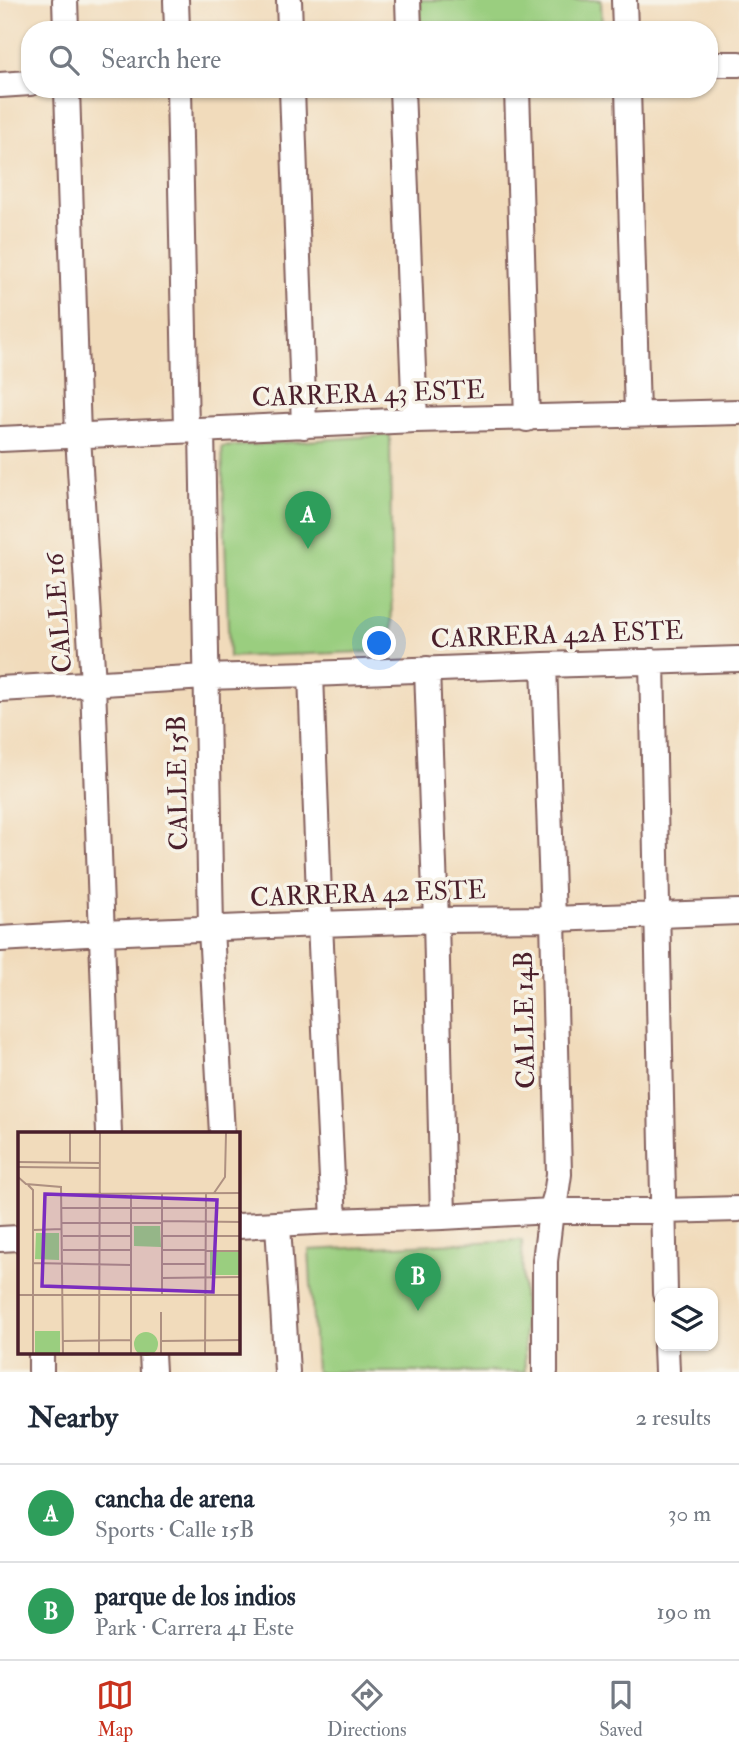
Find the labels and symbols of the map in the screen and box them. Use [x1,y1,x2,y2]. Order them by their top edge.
street label: CARRERA 43 ESTE [251,374,485,414]
pin: A [285,491,331,549]
street label: CALLE 16 [39,550,79,674]
street label: CARRERA 42A ESTE [430,615,684,655]
your location [362,626,396,660]
street label: CALLE 15B [161,715,195,851]
street label: CARRERA 42 ESTE [250,874,486,914]
street label: CALLE 14B [508,951,542,1089]
inset map [18,1132,240,1354]
pin: B [395,1253,441,1311]

